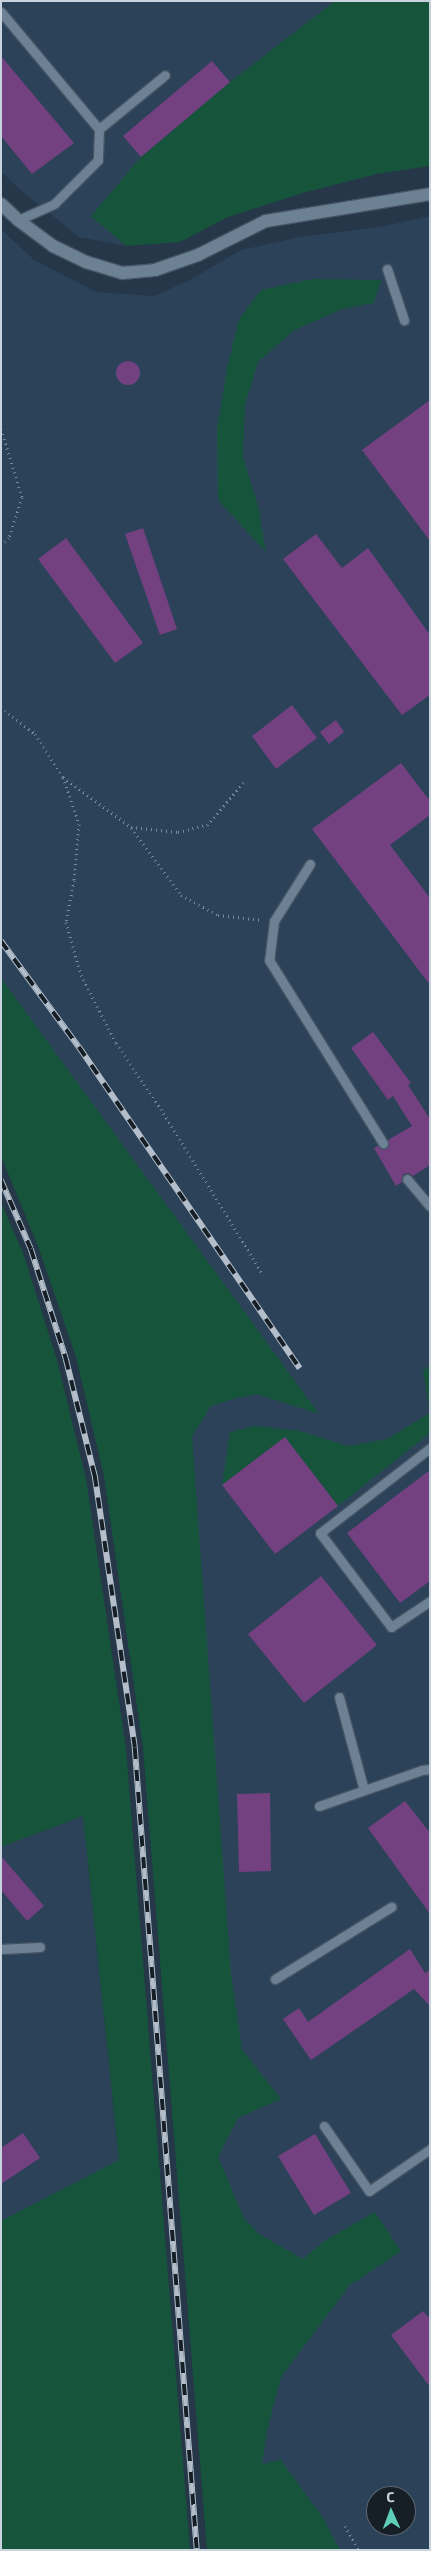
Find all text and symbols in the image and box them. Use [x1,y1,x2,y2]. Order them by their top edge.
north arrow [366,2486,416,2536]
text: С [386,2488,395,2505]

